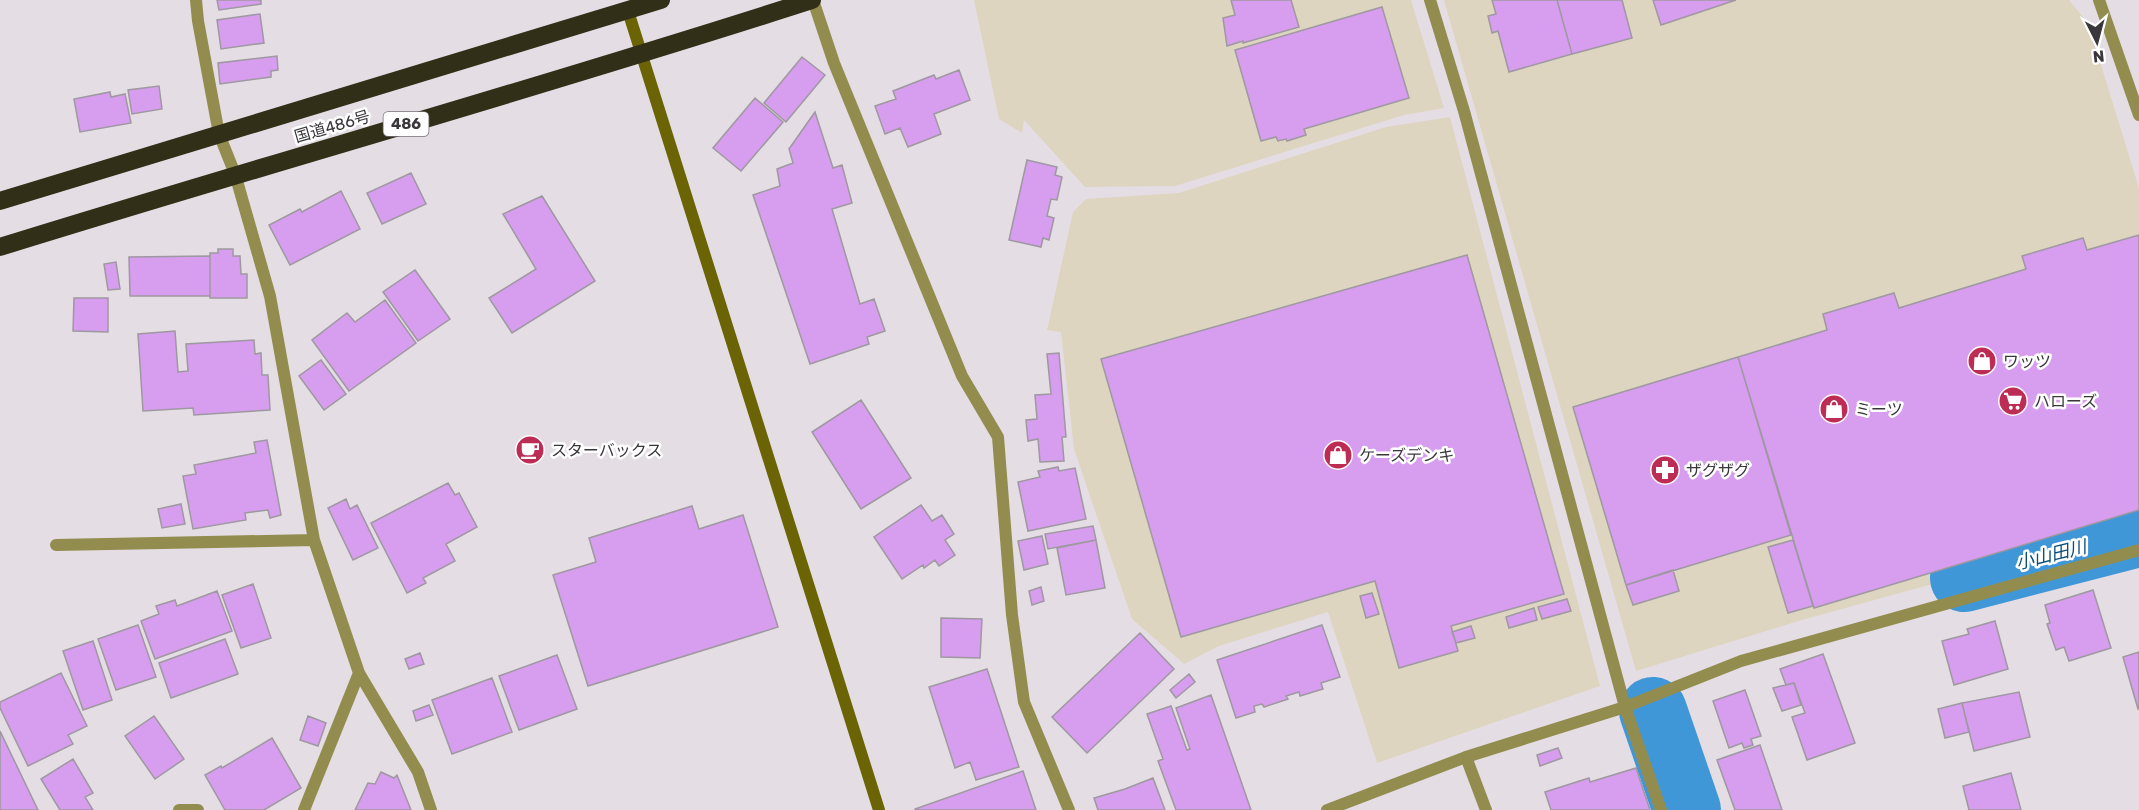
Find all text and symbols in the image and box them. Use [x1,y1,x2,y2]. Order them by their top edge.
north arrow [2067,12,2127,72]
text: N [2092,46,2105,66]
street label: 国道486号 [292,107,372,146]
road number: 486 [384,112,428,136]
shop icon: ワッツ [1966,345,1998,377]
place label: ワッツ [2003,352,2051,371]
supermarket icon: ハローズ [1997,385,2029,417]
place label: ハローズ [2034,392,2097,411]
shop icon: ミーツ [1818,393,1850,425]
place label: ミーツ [1855,400,1903,419]
cafe icon: スターバックス [514,434,546,466]
shop icon: ケーズデンキ [1322,439,1354,471]
place label: スターバックス [551,441,662,460]
place label: ケーズデンキ [1359,446,1454,465]
pharmacy icon: ザグザグ [1649,454,1681,486]
place label: ザグザグ [1686,461,1750,480]
water label: 小山田川 [2013,535,2091,574]

